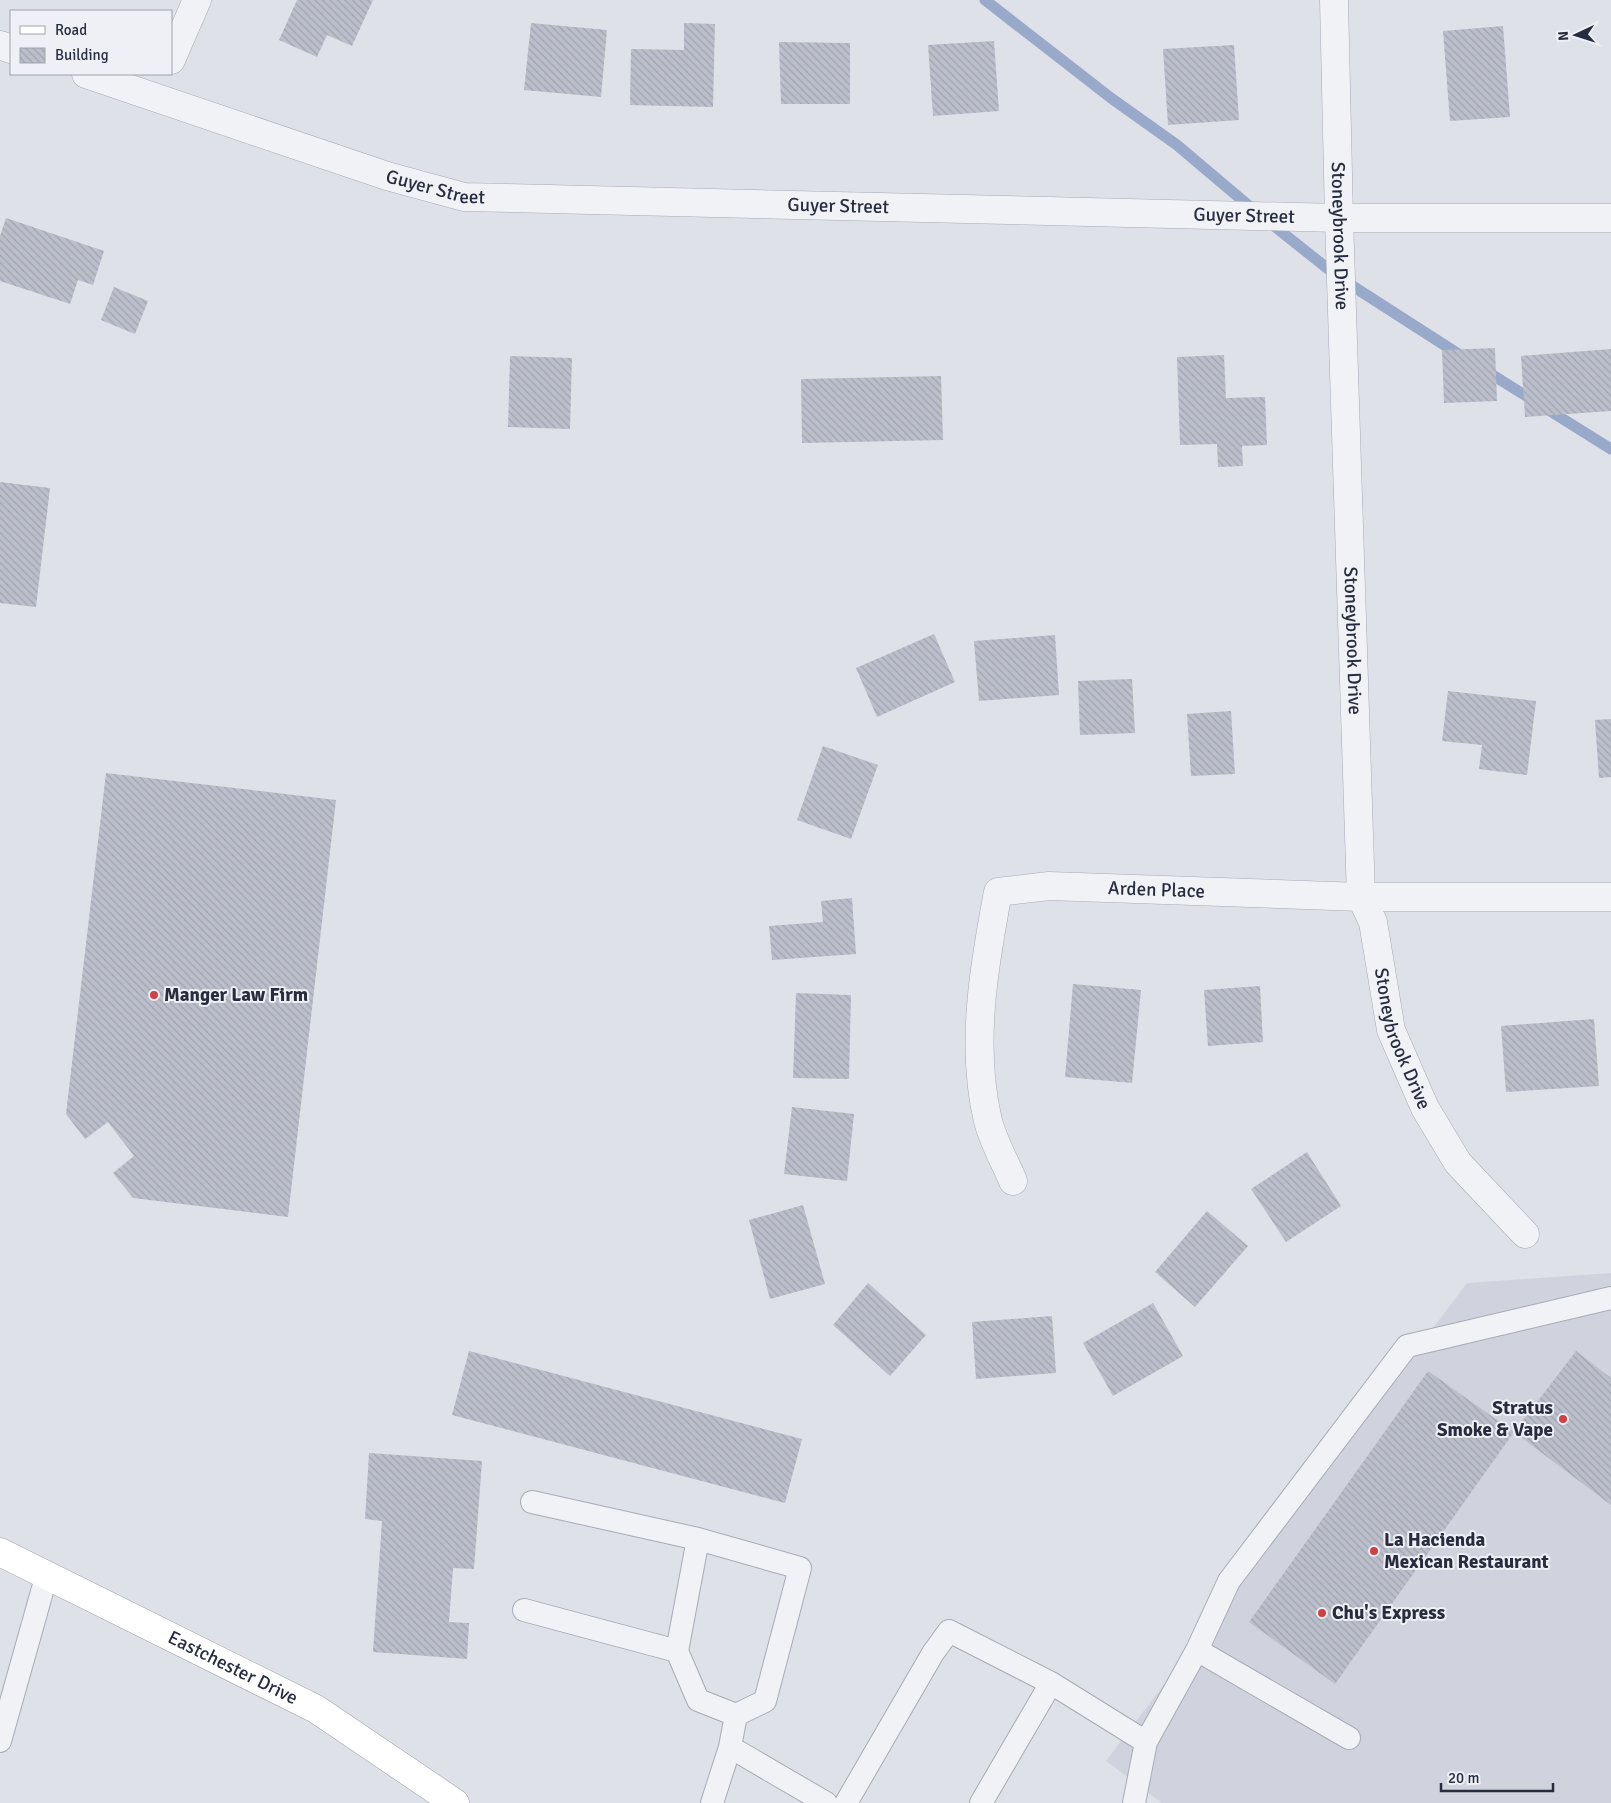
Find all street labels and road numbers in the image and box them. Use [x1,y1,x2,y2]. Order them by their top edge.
street label: Stoneybrook Drive [1326,162,1354,310]
street label: Guyer Street [383,164,486,210]
street label: Guyer Street [787,193,890,219]
street label: Guyer Street [1193,203,1296,229]
street label: Stoneybrook Drive [1338,566,1367,715]
street label: Arden Place [1108,876,1205,903]
street label: Stoneybrook Drive [1369,966,1436,1113]
street label: Eastchester Drive [164,1625,302,1710]

